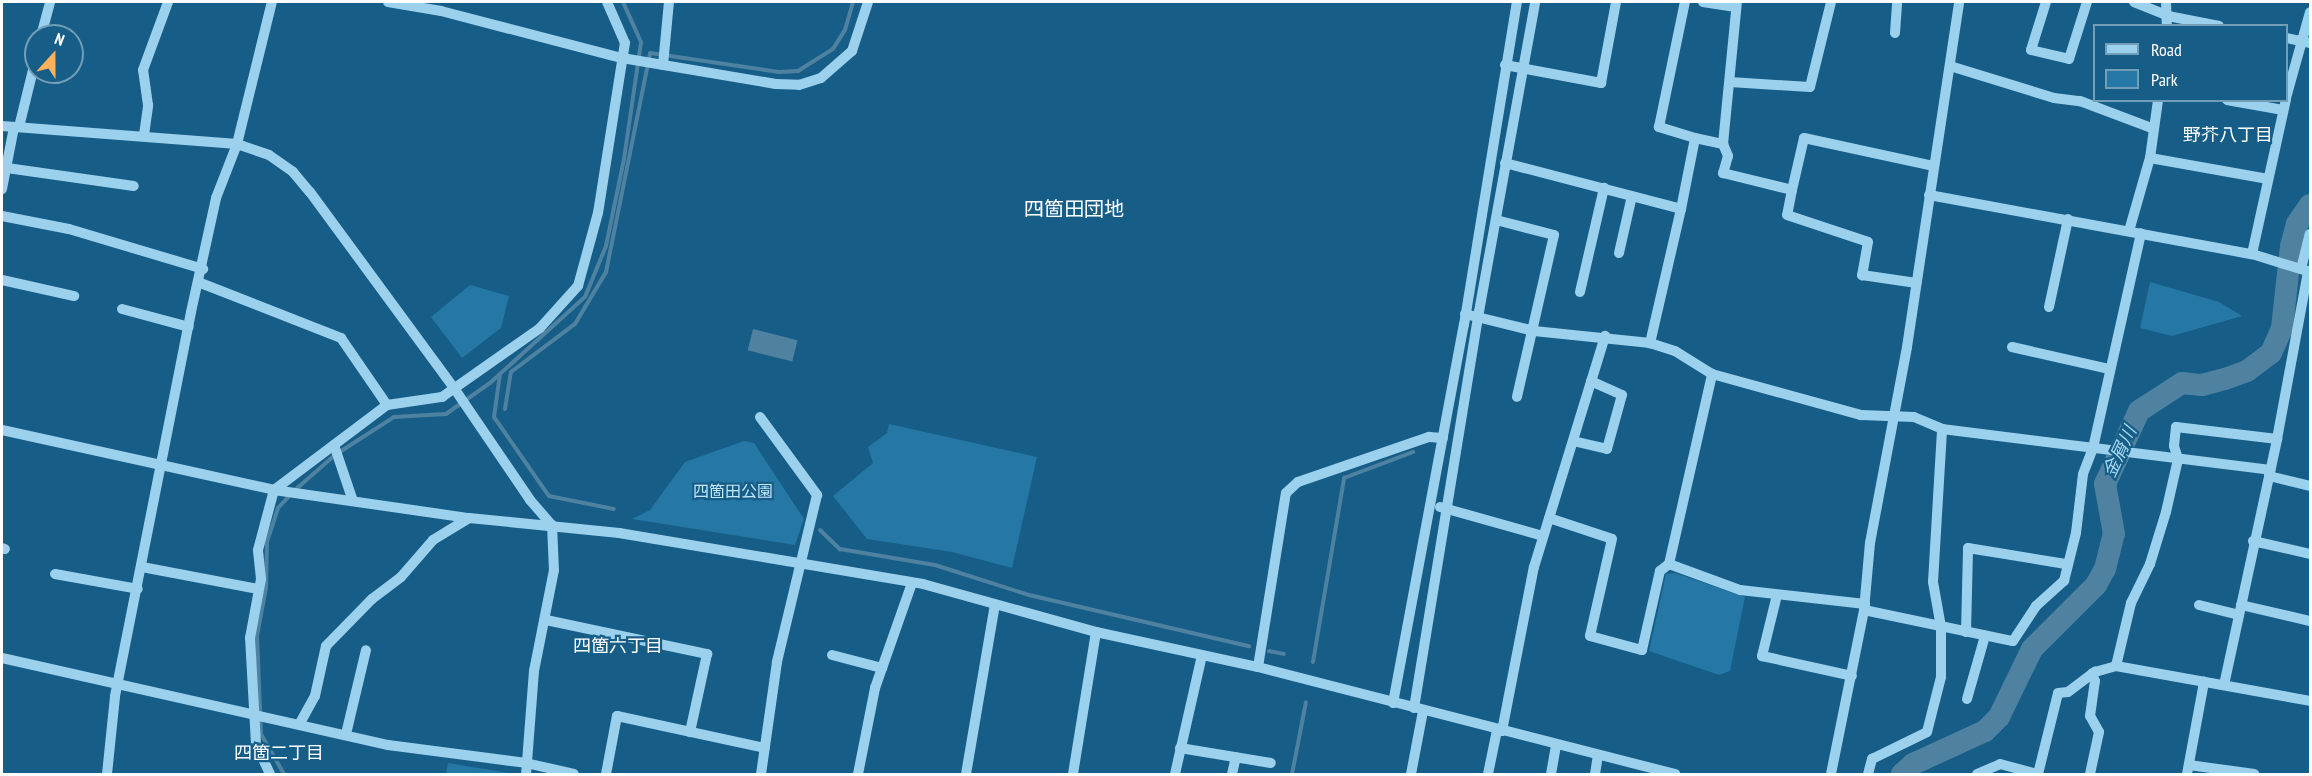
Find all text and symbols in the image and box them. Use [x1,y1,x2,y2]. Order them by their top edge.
north arrow [24,24,84,84]
legend [2093,24,2288,102]
text: N [52,28,67,50]
text: Road [2151,38,2182,61]
text: Park [2151,68,2178,91]
district label: 野芥八丁目 [2183,124,2273,146]
district label: 四箇田団地 [1024,197,1124,221]
water label: 金屑川 [2099,423,2141,481]
park label: 四箇田公園 [693,481,773,501]
district label: 四箇六丁目 [573,635,663,657]
district label: 四箇二丁目 [234,742,324,764]

